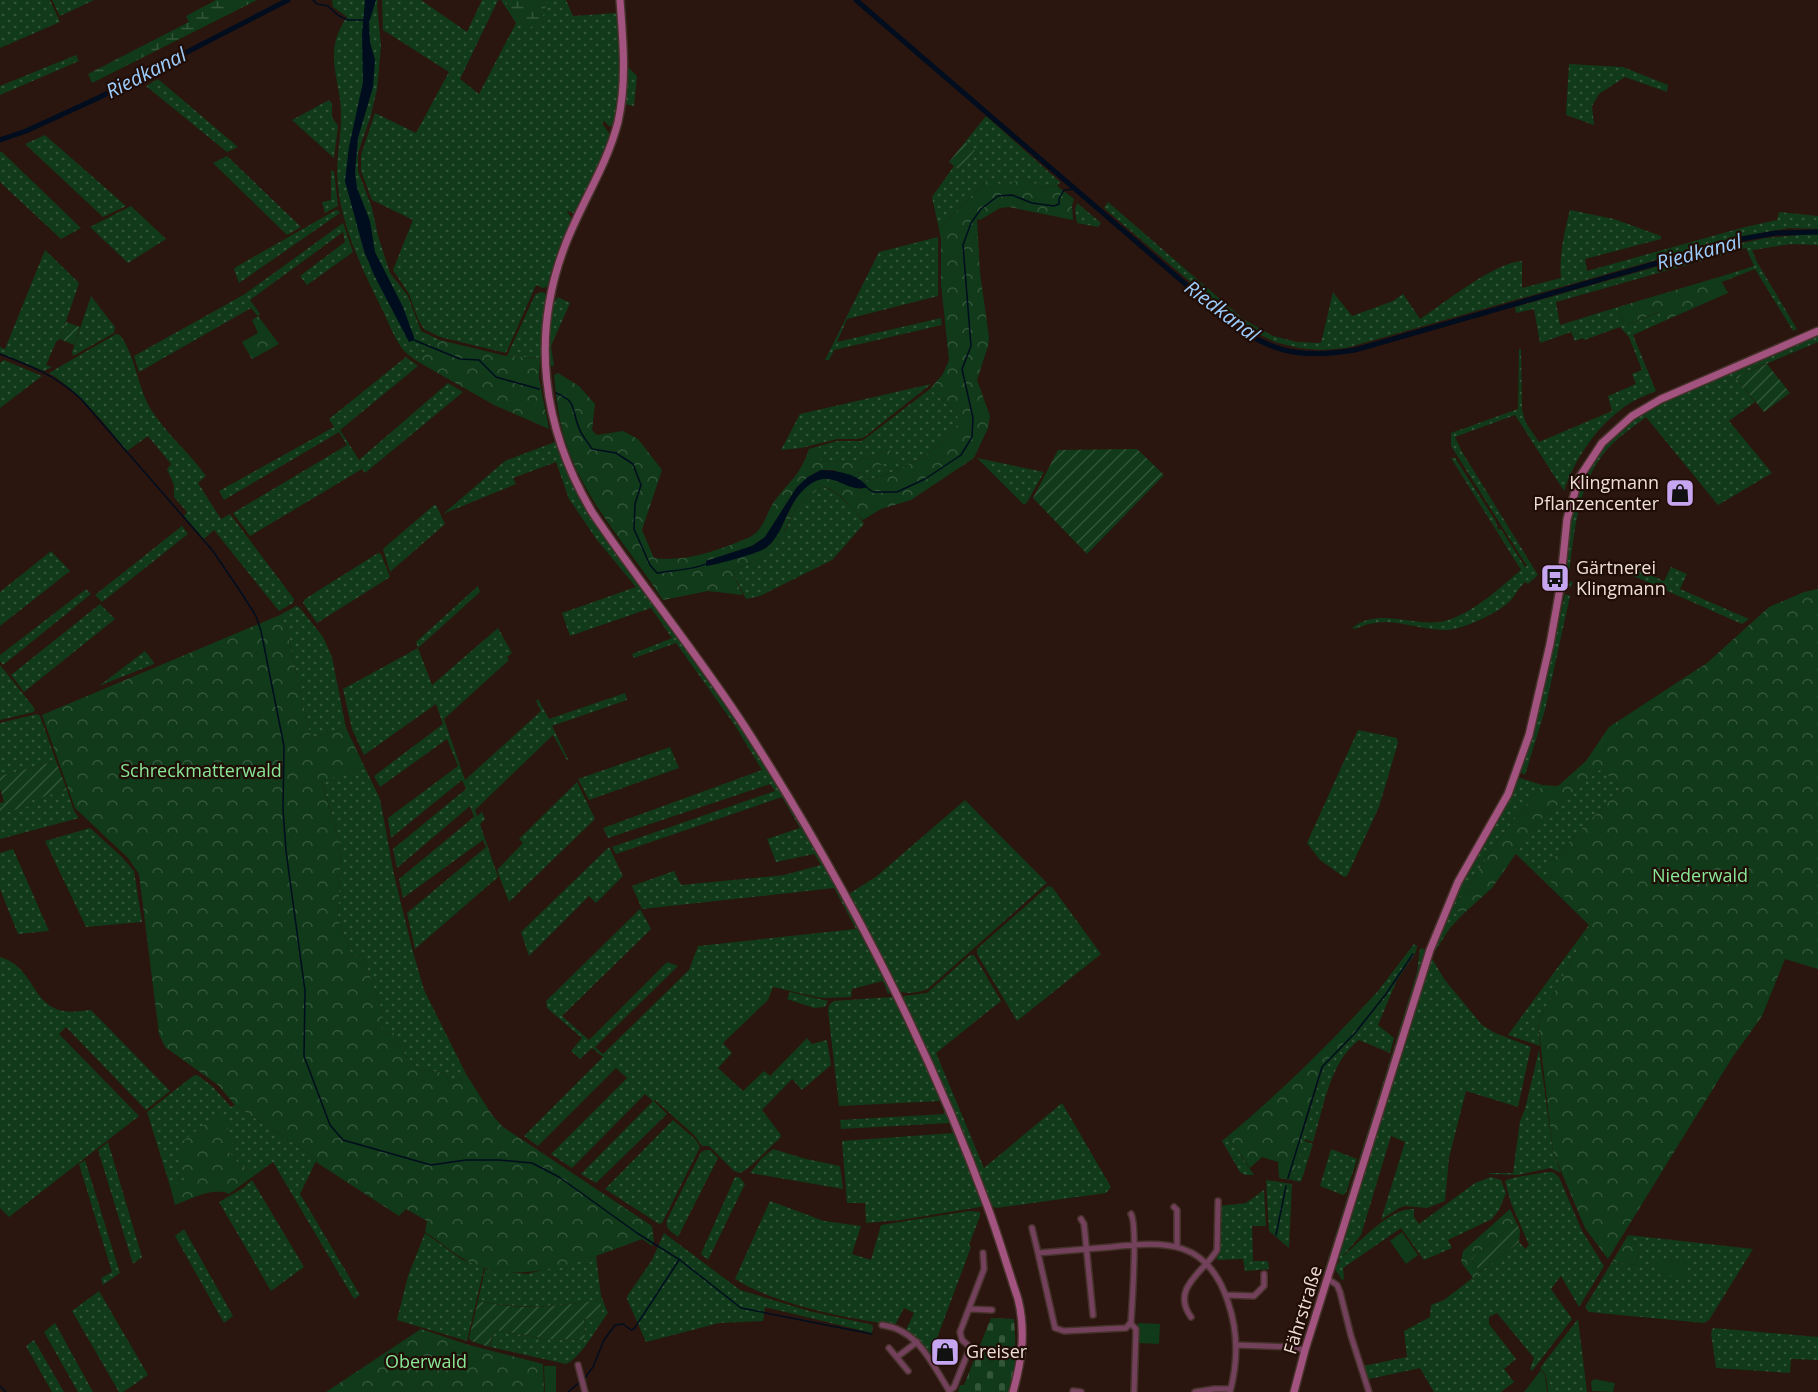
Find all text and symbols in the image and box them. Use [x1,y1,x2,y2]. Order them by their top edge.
water label: Riedkanal [101,40,191,104]
water label: Riedkanal [1653,227,1745,276]
water label: Riedkanal [1179,274,1266,348]
place label: Klingmann Pflanzencenter [1533,470,1660,515]
shop icon: Klingmann Pflanzencenter [1664,477,1696,509]
place label: Gärtnerei Klingmann [1576,555,1666,600]
bus stop icon: Gärtnerei Klingmann [1539,562,1571,594]
park label: Schreckmatterwald [120,758,282,782]
park label: Niederwald [1652,863,1748,887]
street label: Fährstraße [1277,1263,1327,1357]
shop icon: Greiser [929,1336,961,1368]
place label: Greiser [966,1339,1028,1363]
park label: Oberwald [385,1349,467,1373]

